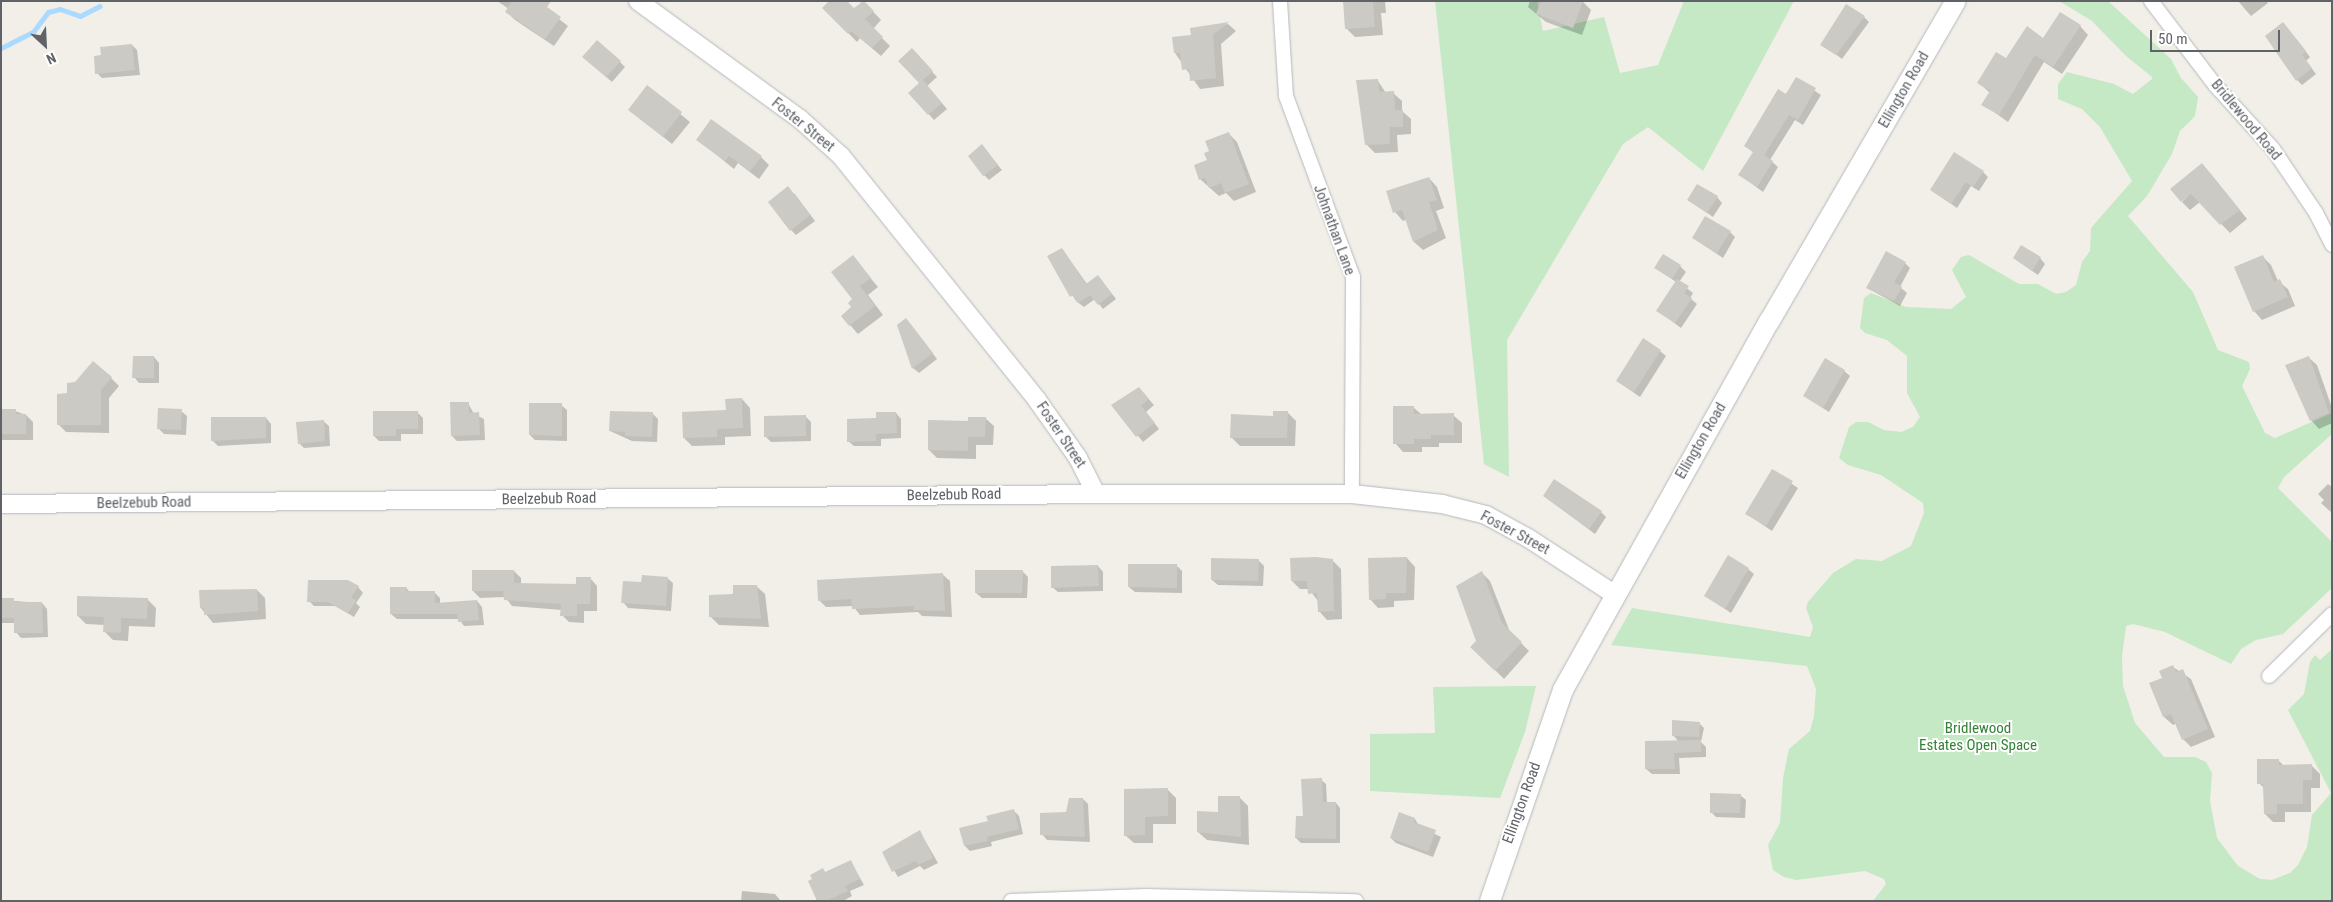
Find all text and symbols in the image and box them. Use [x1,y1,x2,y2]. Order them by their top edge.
north arrow [20,20,70,70]
scale bar [2153,20,2283,52]
text: 50 m [2158,30,2188,48]
street label: Ellington Road [1875,49,1933,131]
text: N [44,50,59,68]
street label: Bridlewood Road [2207,76,2285,164]
street label: Foster Street [768,94,838,156]
street label: Johnathan Lane [1309,182,1359,278]
street label: Foster Street [1032,398,1090,472]
street label: Ellington Road [1672,400,1730,482]
street label: Beelzebub Road [906,485,1002,505]
street label: Beelzebub Road [501,489,597,509]
street label: Beelzebub Road [96,493,192,513]
street label: Foster Street [1477,507,1553,559]
park label: Bridlewood Estates Open Space [1919,719,2037,754]
street label: Ellington Road [1499,760,1545,846]

